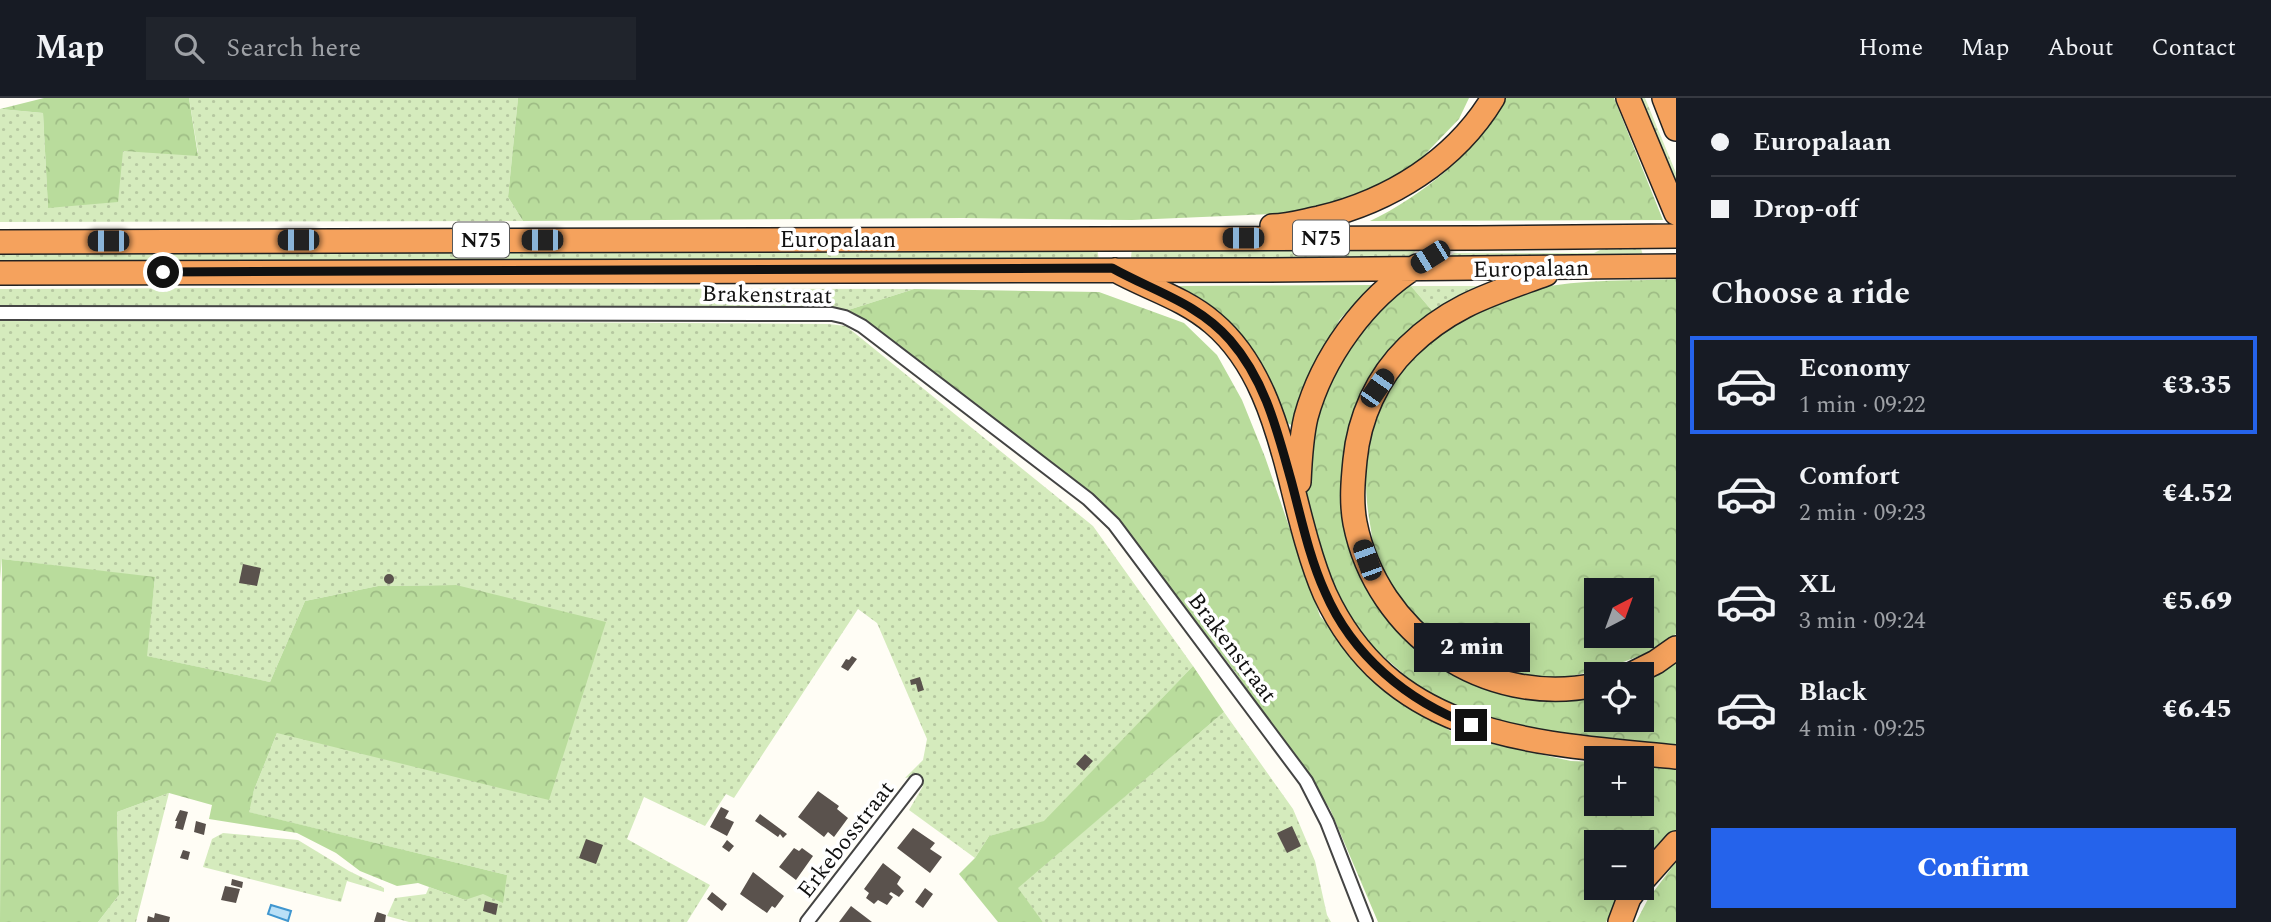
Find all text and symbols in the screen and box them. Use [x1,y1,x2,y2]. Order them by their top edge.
search box [146,17,636,80]
text: Map [35,23,104,73]
text: Search here [226,28,361,68]
icon: search [170,29,208,67]
text: Home [1858,30,1923,66]
text: Map [1961,30,2009,66]
text: About [2047,30,2113,66]
text: Contact [2151,30,2236,66]
text: Europalaan [1753,122,1891,162]
text: Drop-off [1753,189,1858,229]
road number: N75 [1293,220,1349,256]
road number: N75 [453,222,509,258]
street label: Europalaan [780,223,896,258]
car [1223,228,1265,249]
car [278,230,320,251]
car [522,230,564,251]
car [88,231,130,252]
car [1407,237,1454,277]
street label: Europalaan [1473,251,1590,288]
route start [147,256,179,288]
text: Choose a ride [1711,269,1910,318]
street label: Brakenstraat [701,277,833,314]
text: Economy [1799,348,1909,388]
icon: car [1715,354,1778,417]
car [1357,365,1398,411]
text: €3.35 [2162,365,2232,405]
text: 1 min · 09:22 [1799,388,1926,423]
text: Comfort [1799,456,1900,496]
icon: car [1715,462,1778,525]
text: €4.52 [2162,473,2232,513]
text: 2 min · 09:23 [1799,496,1926,531]
car [1350,537,1385,583]
text: XL [1799,564,1836,604]
icon: car [1715,570,1778,633]
north arrow [1584,578,1654,648]
map controls [1584,578,1654,900]
text: €5.69 [2162,581,2232,621]
street label: Brakenstraat [1179,585,1285,711]
text: 3 min · 09:24 [1799,604,1926,639]
callout: 2 min [1413,624,1529,672]
text: 2 min [1440,630,1504,665]
button: locate [1584,662,1654,732]
text: Black [1799,672,1867,712]
icon: car [1715,678,1778,741]
text: €6.45 [2162,689,2232,729]
route end [1455,709,1487,741]
text: 4 min · 09:25 [1799,712,1926,747]
button: + [1584,746,1654,816]
street label: Erkebosstraat [789,774,903,906]
button: Confirm [1711,828,2236,908]
button: − [1584,830,1654,900]

